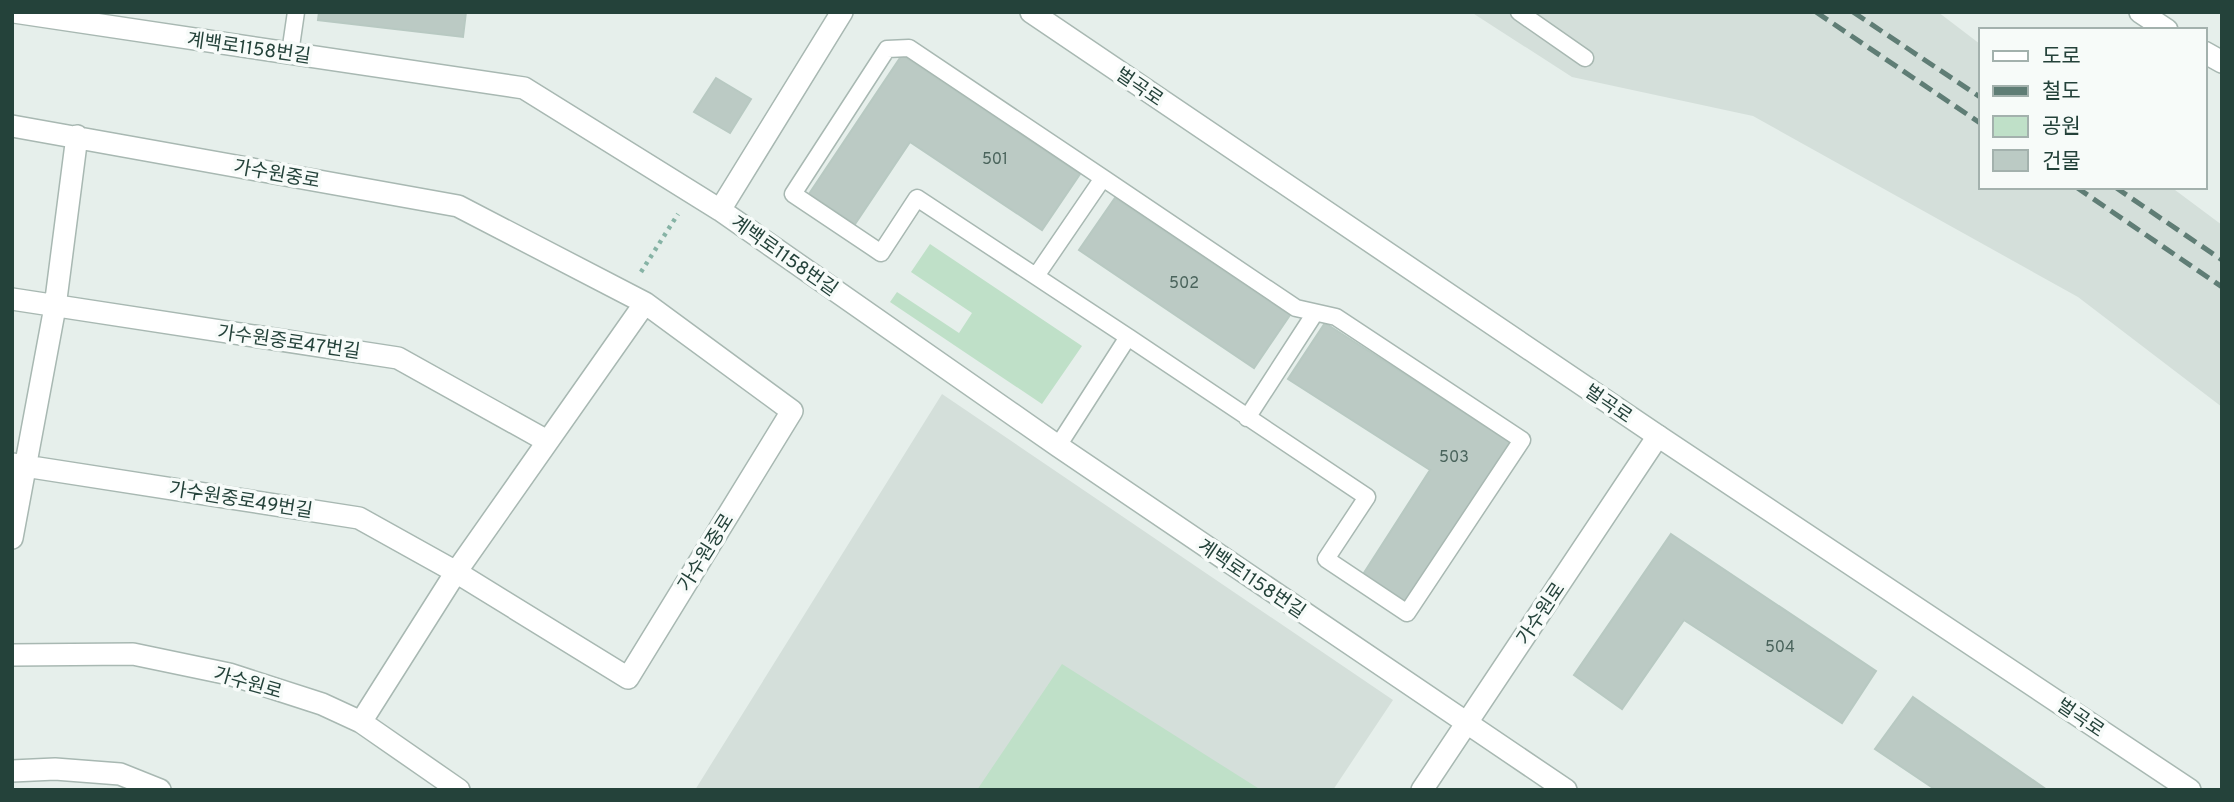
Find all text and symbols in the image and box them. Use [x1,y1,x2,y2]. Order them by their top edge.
street label: 계백로1158번길 [185,28,312,70]
legend [1979,28,2206,189]
text: 도로 [2042,44,2081,71]
street label: 벌곡로 [1110,63,1167,112]
text: 철도 [2042,79,2081,106]
text: 공원 [2042,114,2081,141]
text: 건물 [2042,149,2081,176]
house number: 501 [982,150,1008,170]
street label: 가수원중로 [232,156,322,194]
street label: 계백로1158번길 [726,211,842,302]
house number: 502 [1169,274,1199,294]
street label: 가수원중로47번길 [216,321,362,365]
street label: 벌곡로 [1579,380,1636,429]
house number: 503 [1439,448,1469,468]
street label: 가수원중로49번길 [167,478,314,524]
street label: 가수원중로 [673,510,740,596]
street label: 계백로1158번길 [1192,535,1309,625]
street label: 가수원로 [1512,578,1571,650]
house number: 504 [1765,638,1795,658]
street label: 가수원로 [211,663,284,705]
street label: 벌곡로 [2051,694,2108,743]

